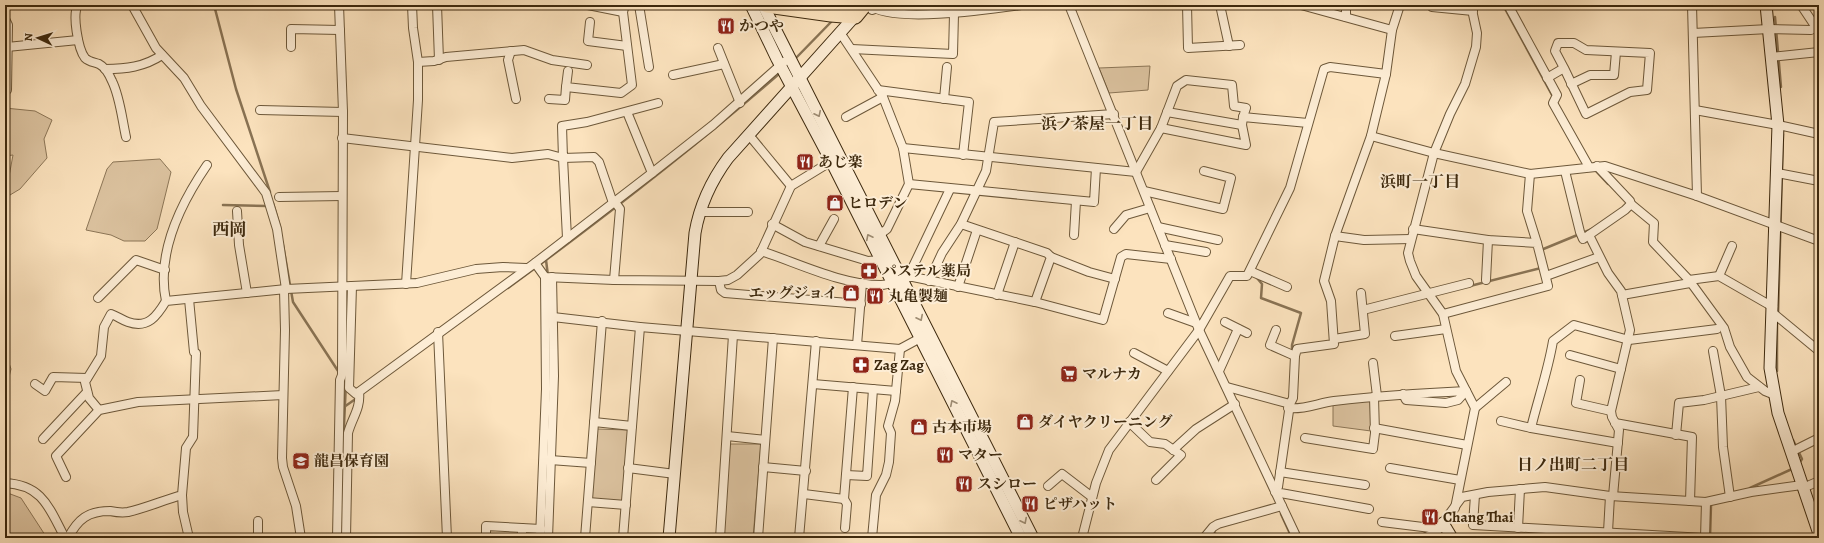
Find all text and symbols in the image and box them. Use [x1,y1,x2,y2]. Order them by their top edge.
restaurant icon: かつや [716,16,736,36]
place label: かつや [739,16,784,36]
north arrow [18,18,58,58]
text: N [21,33,36,42]
one-way arrow [813,110,821,117]
district label: 浜ノ茶屋一丁目 [1041,113,1153,135]
restaurant icon: あじ楽 [795,152,815,172]
place label: あじ楽 [818,152,863,172]
district label: 浜町一丁目 [1380,171,1460,193]
shop icon: ヒロデン [825,193,845,213]
place label: ヒロデン [848,193,908,213]
district label: 西岡 [212,218,246,241]
one-way arrow [866,234,874,241]
pharmacy icon: パステル薬局 [859,261,879,281]
place label: パステル薬局 [882,261,971,281]
place label: エッグジョイ [749,283,838,303]
shop icon: エッグジョイ [841,283,861,303]
restaurant icon: 丸亀製麺 [865,286,885,306]
place label: 丸亀製麺 [888,286,948,306]
one-way arrow [915,313,923,321]
pharmacy icon: Zag Zag [851,355,871,375]
place label: Zag Zag [874,355,924,375]
supermarket icon: マルナカ [1059,364,1079,384]
place label: マルナカ [1082,364,1142,384]
one-way arrow [950,400,958,407]
shop icon: ダイヤクリーニング [1015,412,1035,432]
place label: ダイヤクリーニング [1038,412,1172,432]
shop icon: 古本市場 [909,417,929,437]
place label: 古本市場 [932,417,992,437]
restaurant icon: マター [935,445,955,465]
place label: マター [958,445,1003,465]
school or university icon: 龍昌保育園 [291,451,311,471]
place label: 龍昌保育園 [314,451,389,471]
district label: 日ノ出町二丁目 [1517,454,1629,476]
restaurant icon: スシロー [954,474,974,494]
place label: スシロー [977,474,1037,494]
restaurant icon: ピザハット [1020,494,1040,514]
place label: ピザハット [1043,494,1117,514]
restaurant icon: Chang Thai [1420,507,1440,527]
place label: Chang Thai [1443,507,1514,527]
one-way arrow [1019,517,1027,524]

